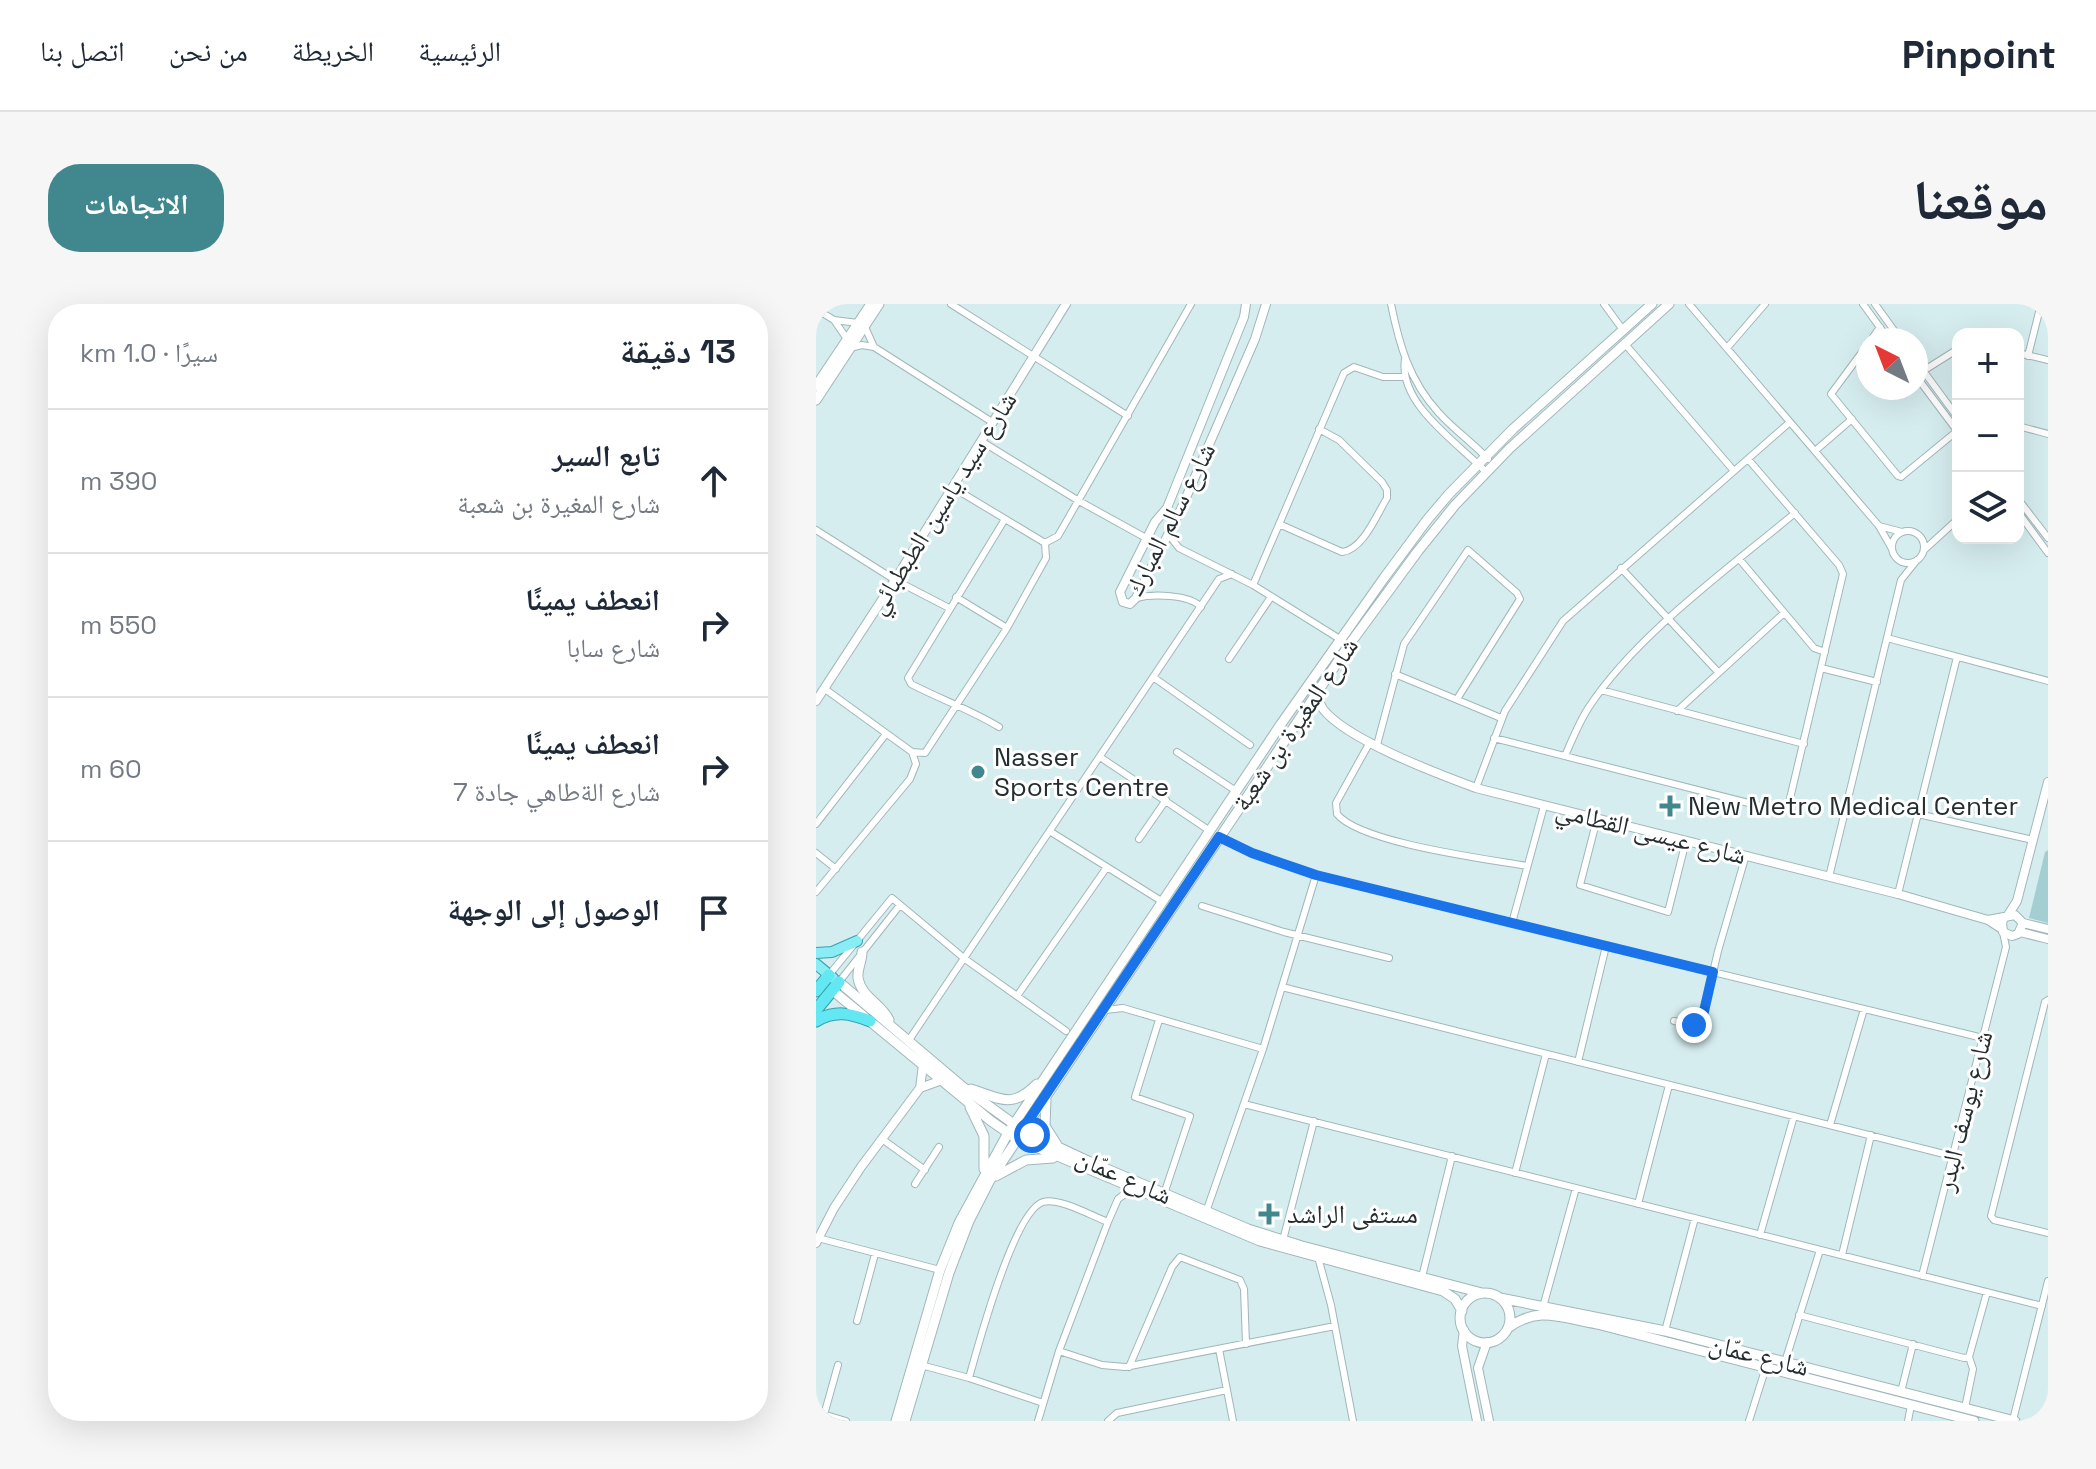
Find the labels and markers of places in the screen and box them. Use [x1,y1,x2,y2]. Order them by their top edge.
place label: Nasser Sports Centre [994,740,1169,804]
marker: Nasser Sports Centre [969,763,987,781]
place label: New Metro Medical Center [1688,789,2018,823]
marker: New Metro Medical Center [1659,795,1681,817]
place label: مستفى الراشد [1287,1197,1418,1231]
marker: مستفى الراشد [1258,1203,1280,1225]

